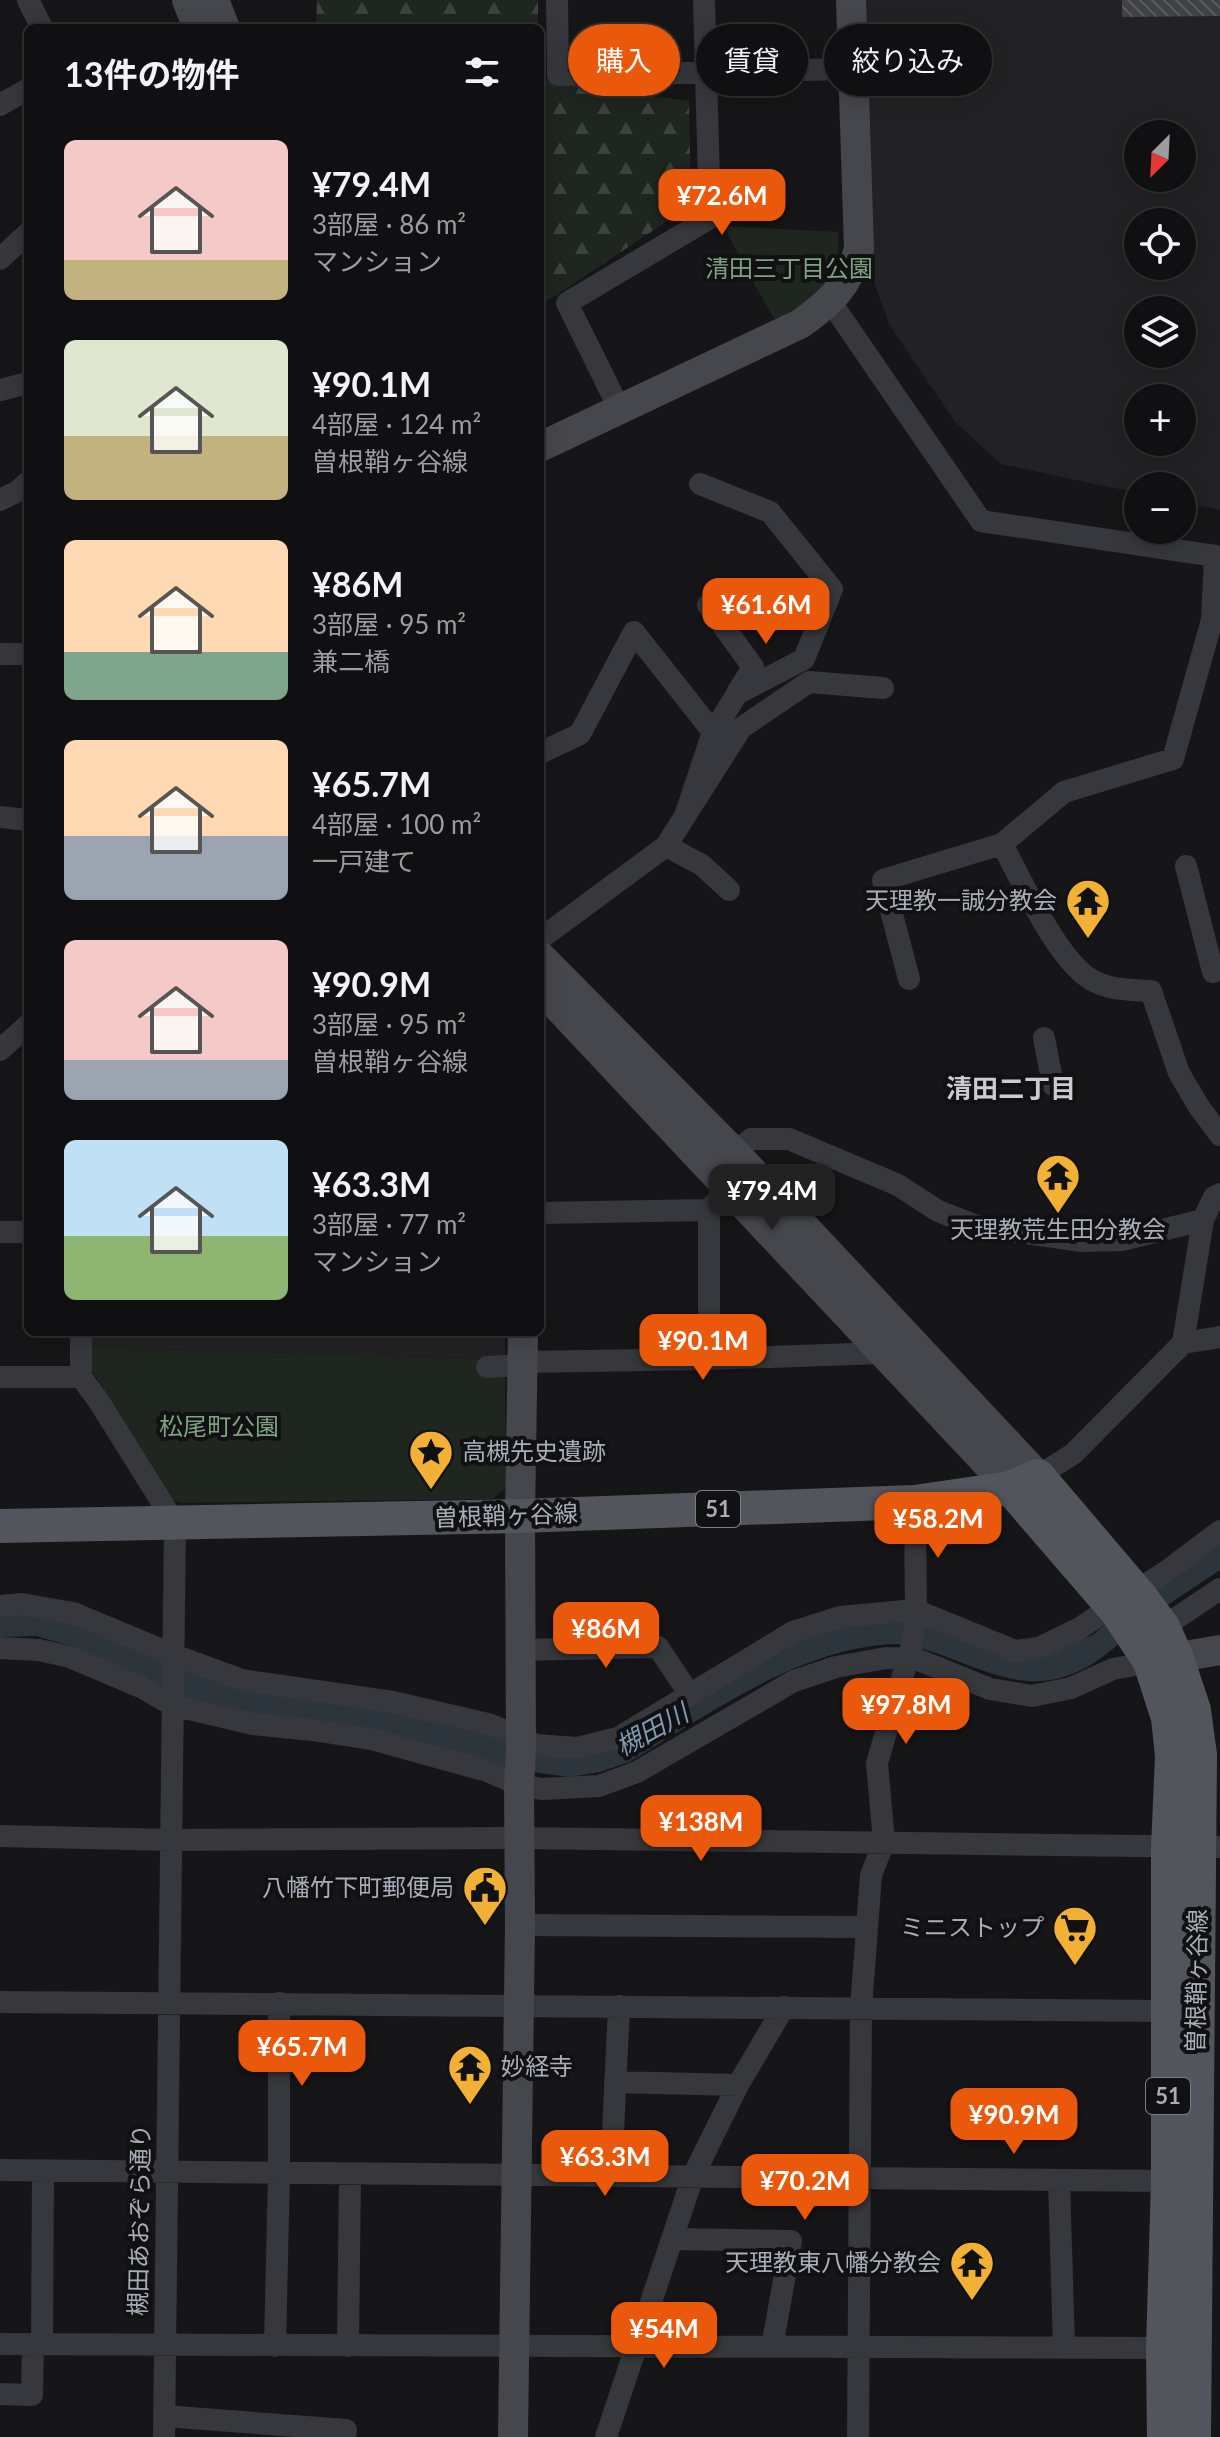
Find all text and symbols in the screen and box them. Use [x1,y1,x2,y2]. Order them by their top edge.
chip: 購入 [568,24,680,96]
chip: 賃貸 [696,24,808,96]
chip: 絞り込み [824,24,992,96]
icon: filters [460,50,504,94]
text: 13件の物件 [64,53,239,94]
north arrow [1124,120,1196,192]
map controls [1124,120,1196,544]
text: ¥79.4M [312,163,431,204]
pin: ¥72.6M [657,169,787,237]
icon: home [128,172,224,268]
text: ¥72.6M [676,179,768,211]
text: 3部屋 · 86 m² [312,208,466,240]
button: locate [1124,208,1196,280]
text: マンション [312,245,442,277]
park label: 清田三丁目公園 [705,253,873,282]
button: layers [1124,296,1196,368]
text: ¥90.1M [312,363,431,404]
icon: home [128,372,224,468]
button: + [1124,384,1196,456]
text: 4部屋 · 124 m² [312,408,481,440]
text: 曽根鞘ヶ谷線 [312,445,468,477]
button: − [1124,472,1196,544]
text: ¥86M [312,563,403,604]
icon: home [128,572,224,668]
pin: ¥61.6M [701,578,831,646]
text: ¥61.6M [720,588,812,620]
text: 3部屋 · 95 m² [312,608,466,640]
text: 兼二橋 [312,645,390,677]
text: ¥65.7M [312,763,431,804]
icon: home [128,772,224,868]
text: 4部屋 · 100 m² [312,808,481,840]
text: 一戸建て [312,845,416,877]
temple icon: 天理教一誠分教会 [1064,877,1112,940]
place label: 天理教一誠分教会 [865,885,1057,914]
text: ¥90.9M [312,963,431,1004]
icon: home [128,972,224,1068]
text: 3部屋 · 95 m² [312,1008,466,1040]
text: 曽根鞘ヶ谷線 [312,1045,468,1077]
district label: 清田二丁目 [946,1072,1076,1104]
temple icon: 天理教荒生田分教会 [1034,1152,1082,1215]
text: ¥63.3M [312,1163,431,1204]
pin: ¥79.4M [707,1164,837,1232]
icon: home [128,1172,224,1268]
text: ¥79.4M [726,1174,818,1206]
text: 3部屋 · 77 m² [312,1208,466,1240]
place label: 天理教荒生田分教会 [950,1214,1166,1243]
text: マンション [312,1245,442,1277]
pin: ¥90.1M [638,1314,768,1382]
text: ¥90.1M [657,1324,749,1356]
park label: 松尾町公園 [159,1411,279,1440]
place icon: 高槻先史遺跡 [407,1428,455,1491]
place label: 高槻先史遺跡 [462,1436,606,1465]
road number: 51 [696,1491,740,1527]
pin: ¥58.2M [873,1492,1003,1560]
street label: 曽根鞘ヶ谷線 [433,1497,578,1532]
text: ¥58.2M [892,1502,984,1534]
pin: ¥86M [559,1602,653,1670]
text: ¥86M [571,1612,641,1644]
pin: ¥97.8M [841,1678,971,1746]
text: ¥97.8M [860,1688,952,1720]
water label: 槻田川 [610,1695,696,1762]
pin: ¥138M [645,1795,757,1863]
text: ¥138M [659,1805,743,1837]
public building icon: 八幡竹下町郵便局 [461,1864,509,1927]
place label: 八幡竹下町郵便局 [262,1872,454,1901]
supermarket icon: ミニストップ [1051,1904,1099,1967]
street label: 曽根鞘ヶ谷線 [1180,1909,1211,2053]
place label: ミニストップ [900,1912,1044,1941]
pin: ¥65.7M [237,2020,367,2088]
text: ¥65.7M [256,2030,348,2062]
temple icon: 妙経寺 [446,2043,494,2106]
place label: 妙経寺 [501,2051,573,2080]
road number: 51 [1146,2078,1190,2114]
pin: ¥90.9M [949,2088,1079,2156]
text: ¥90.9M [968,2098,1060,2130]
street label: 槻田あおぞら通り [122,2124,155,2316]
pin: ¥63.3M [540,2130,670,2198]
text: ¥63.3M [559,2140,651,2172]
pin: ¥70.2M [740,2154,870,2222]
text: ¥70.2M [759,2164,851,2196]
temple icon: 天理教東八幡分教会 [948,2239,996,2302]
place label: 天理教東八幡分教会 [725,2247,941,2276]
pin: ¥54M [617,2302,711,2370]
text: ¥54M [629,2312,699,2344]

